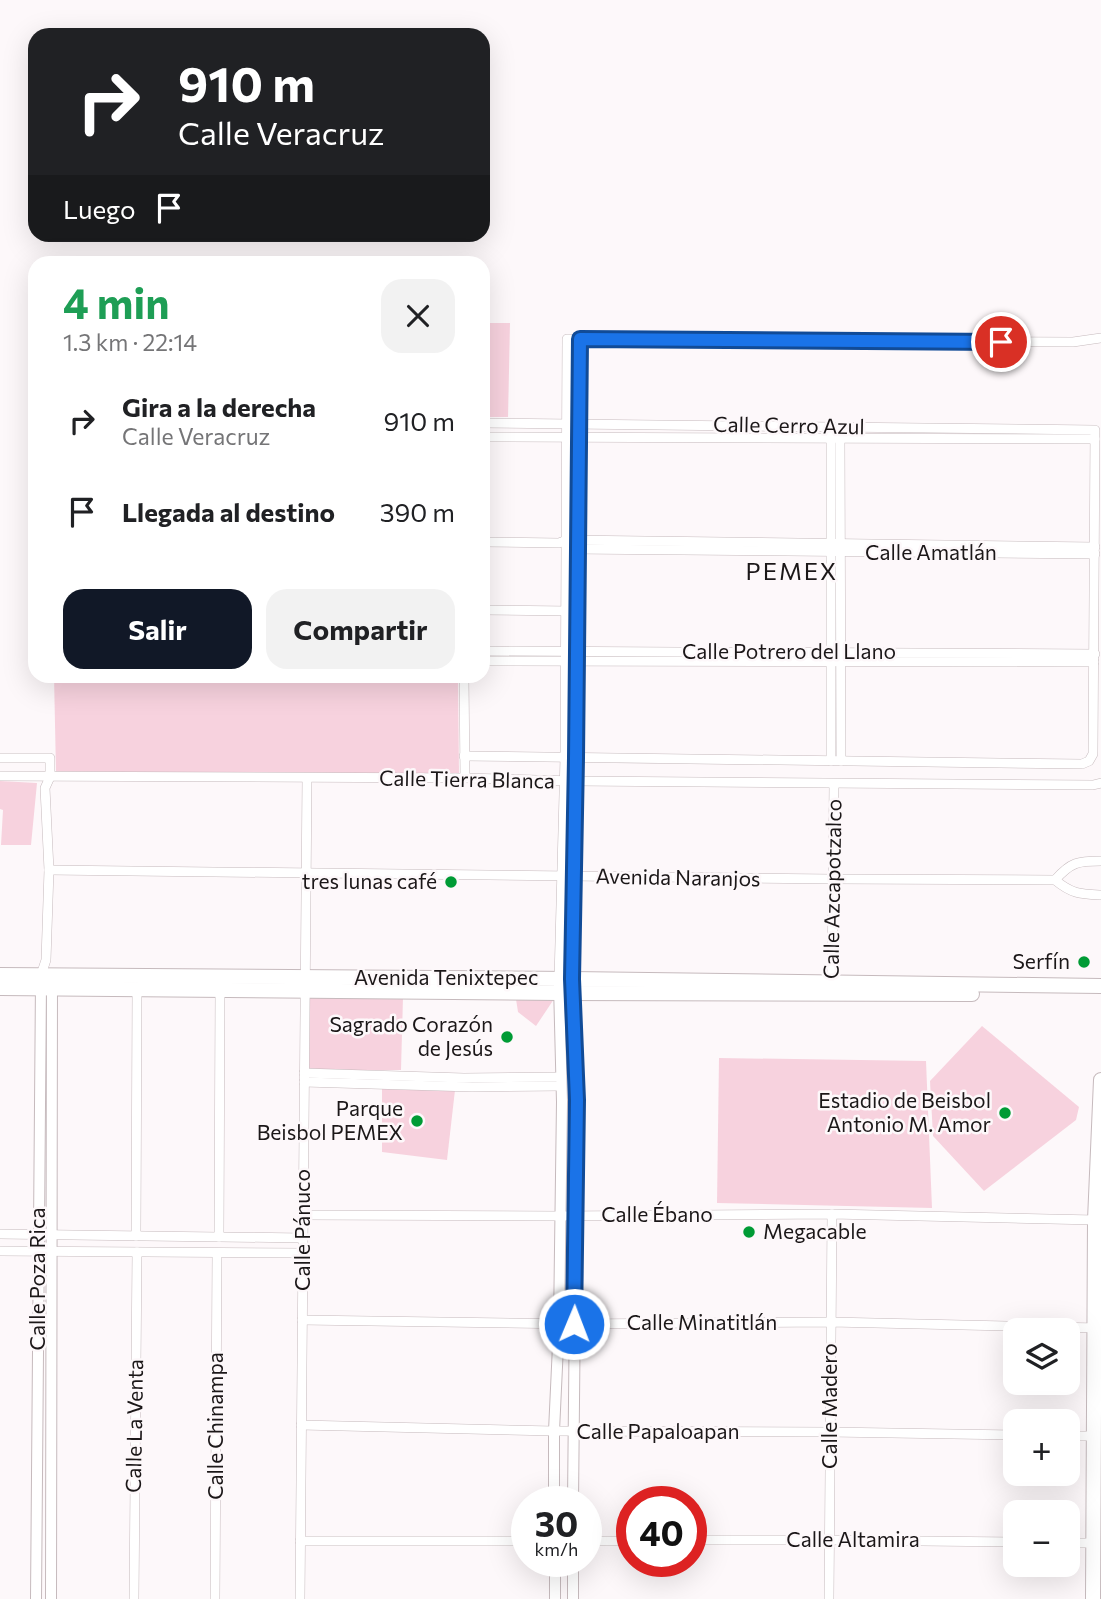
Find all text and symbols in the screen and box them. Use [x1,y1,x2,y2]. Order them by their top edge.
text: 910 m [178,52,315,112]
icon: right [63,56,154,147]
text: Calle Veracruz [178,112,384,152]
icon: arrive [150,189,188,227]
text: Luego [63,193,136,224]
text: 4 min [63,276,169,328]
button: close [381,279,455,353]
pin [971,312,1031,372]
icon: arrive [982,323,1020,361]
text: 1.3 km · 22:14 [63,328,197,356]
text: Gira a la derecha [122,391,316,422]
icon: right [63,402,101,440]
text: 910 m [383,405,455,436]
street label: Calle Cerro Azul [713,411,865,438]
text: Calle Veracruz [122,422,270,450]
icon: arrive [63,493,101,531]
text: Llegada al destino [122,496,335,527]
text: 390 m [380,496,455,527]
street label: Calle Amatlán [865,539,997,564]
district label: PEMEX [746,556,838,585]
button: Salir [63,589,252,669]
button: Compartir [266,589,455,669]
street label: Calle Potrero del Llano [682,638,896,663]
street label: Calle Tierra Blanca [379,764,555,793]
street label: Calle Azcapotzalco [817,799,846,979]
street label: Avenida Naranjos [595,863,761,890]
place label: tres lunas café [302,868,437,893]
marker: tres lunas café [443,874,459,890]
place label: Serfín [1012,948,1070,973]
marker: Serfín [1076,954,1092,970]
street label: Avenida Tenixtepec [354,964,538,989]
place label: Sagrado Corazón de Jesús [329,1011,493,1060]
marker: Sagrado Corazón de Jesús [499,1029,515,1045]
place label: Estadio de Beisbol Antonio M. Amor [818,1087,991,1136]
place label: Parque Beisbol PEMEX [257,1095,403,1144]
marker: Estadio de Beisbol Antonio M. Amor [997,1105,1013,1121]
marker: Parque Beisbol PEMEX [409,1113,425,1129]
street label: Calle Pánuco [289,1169,314,1291]
street label: Calle Ébano [601,1201,713,1226]
street label: Calle Poza Rica [24,1208,49,1350]
place label: Megacable [763,1218,867,1243]
marker: Megacable [741,1224,757,1240]
position arrow [537,1287,611,1361]
street label: Calle Minatitlán [627,1309,777,1334]
map controls [1003,1318,1080,1577]
button: layers [1003,1318,1080,1395]
street label: Calle Madero [816,1343,841,1469]
street label: Calle Chinampa [202,1352,227,1500]
street label: Calle La Venta [120,1359,147,1493]
button: + [1003,1409,1080,1486]
street label: Calle Papaloapan [576,1418,740,1443]
speed limit sign: 40 [616,1486,707,1577]
button: − [1003,1500,1080,1577]
text: 30 [535,1501,578,1544]
street label: Calle Altamira [786,1526,920,1551]
text: km/h [535,1538,578,1560]

